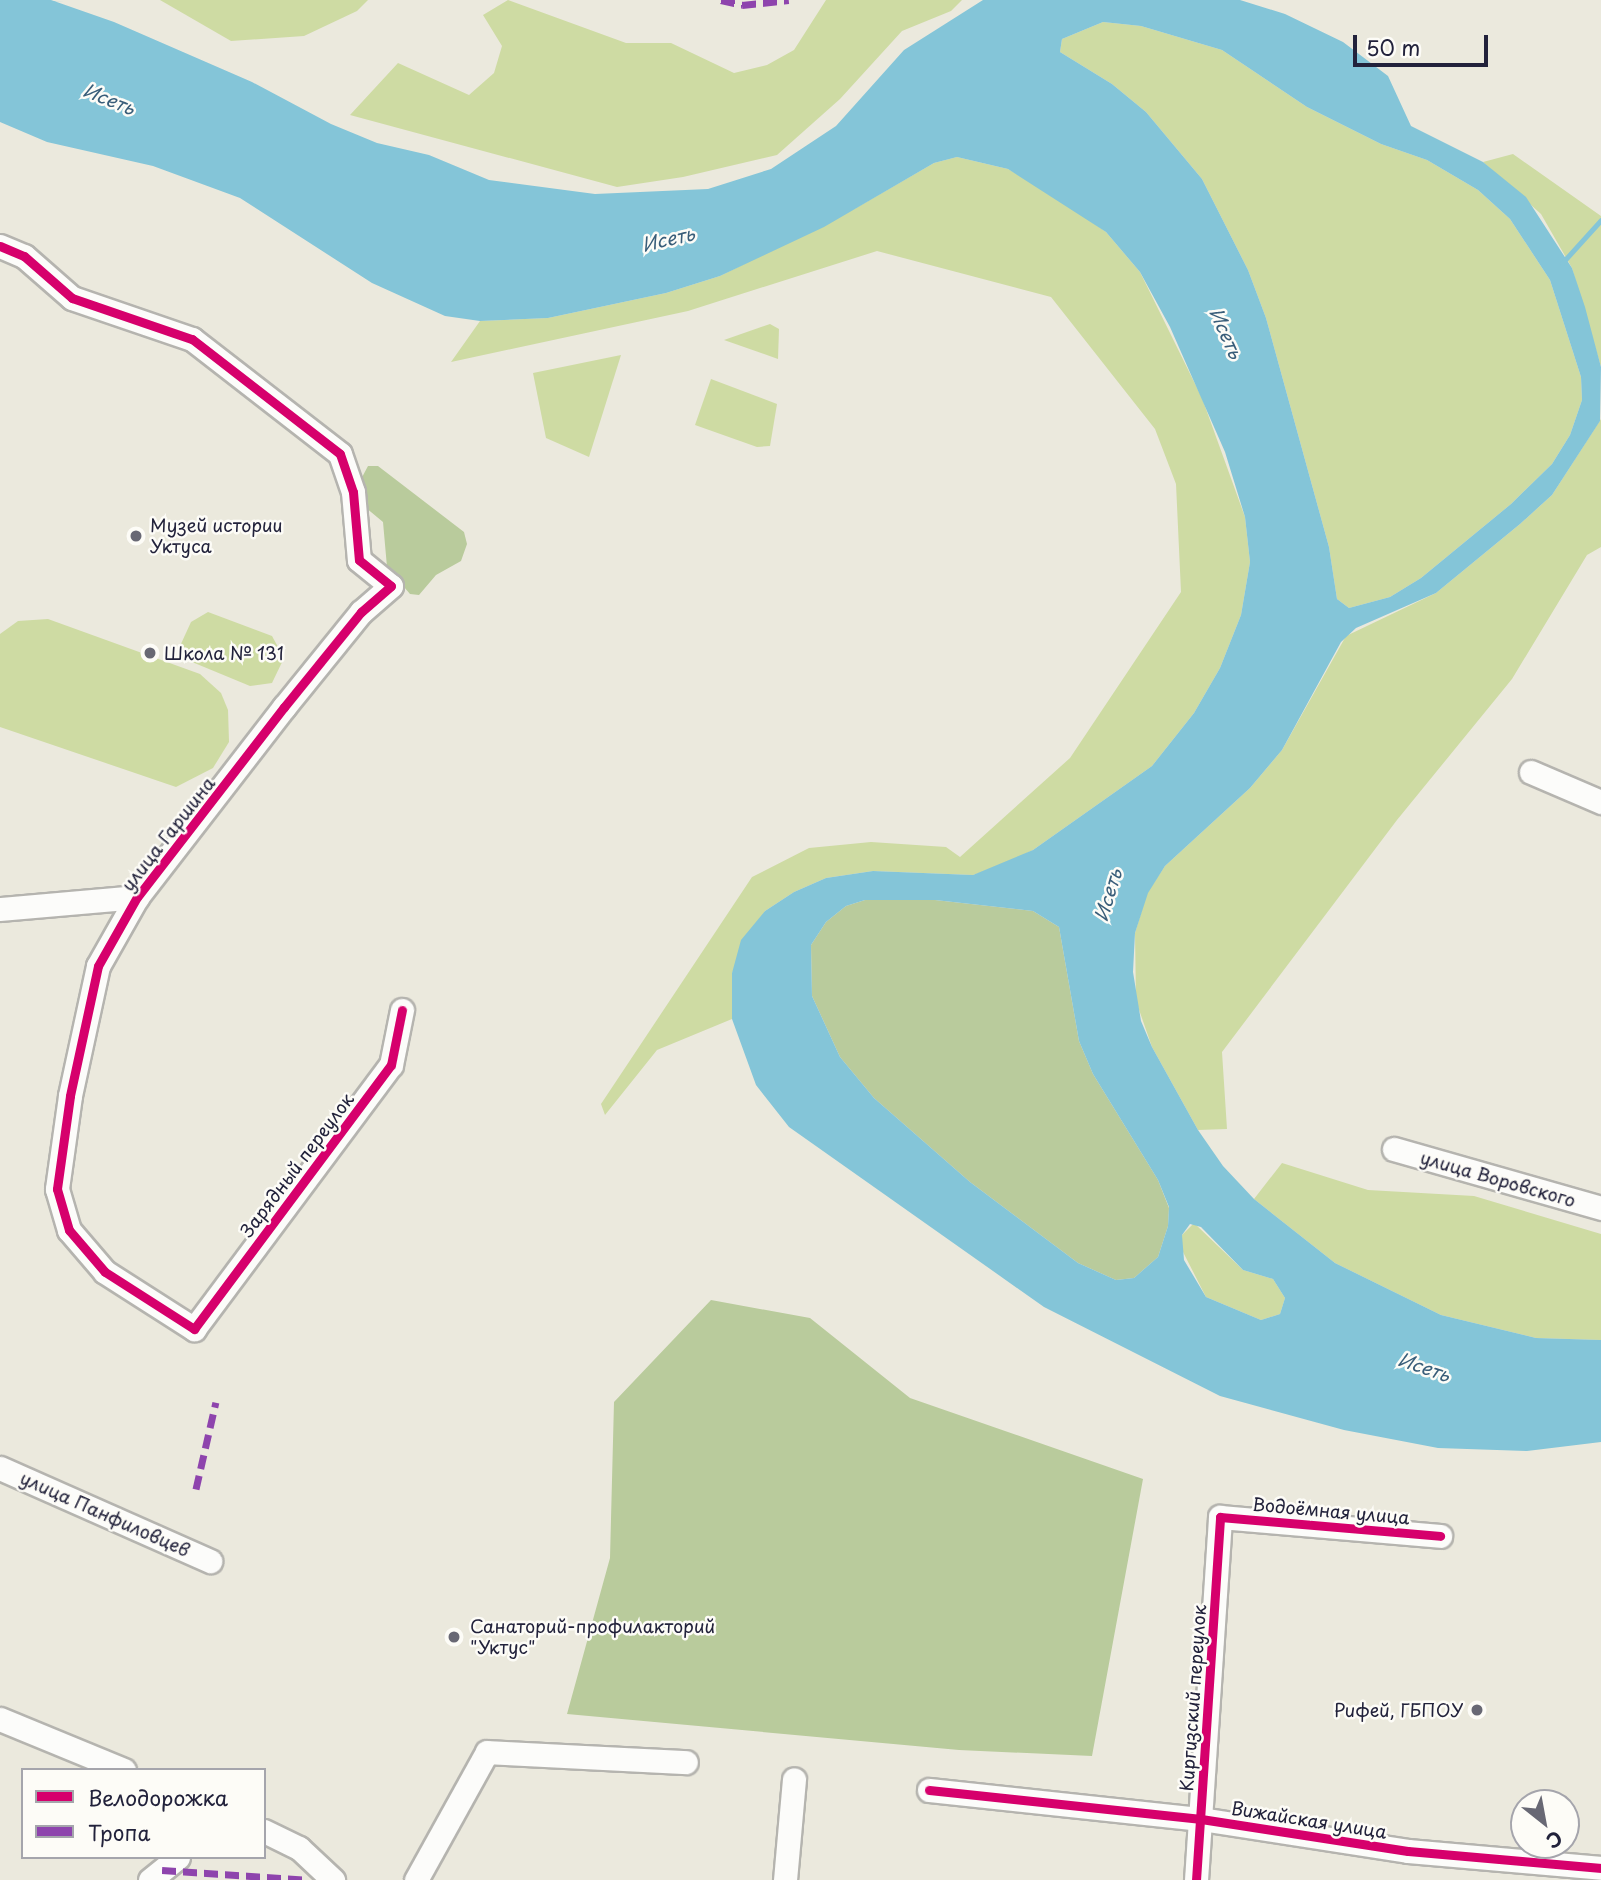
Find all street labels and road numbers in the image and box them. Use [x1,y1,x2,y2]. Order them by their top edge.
street label: улица Гаршина [117,773,219,895]
street label: Зарядный переулок [236,1089,358,1241]
street label: улица Воровского [1417,1146,1579,1212]
street label: улица Панфиловцев [17,1467,193,1561]
street label: Водоёмная улица [1251,1493,1411,1529]
street label: Киргизский переулок [1176,1604,1210,1792]
street label: Вижайская улица [1229,1797,1389,1843]

